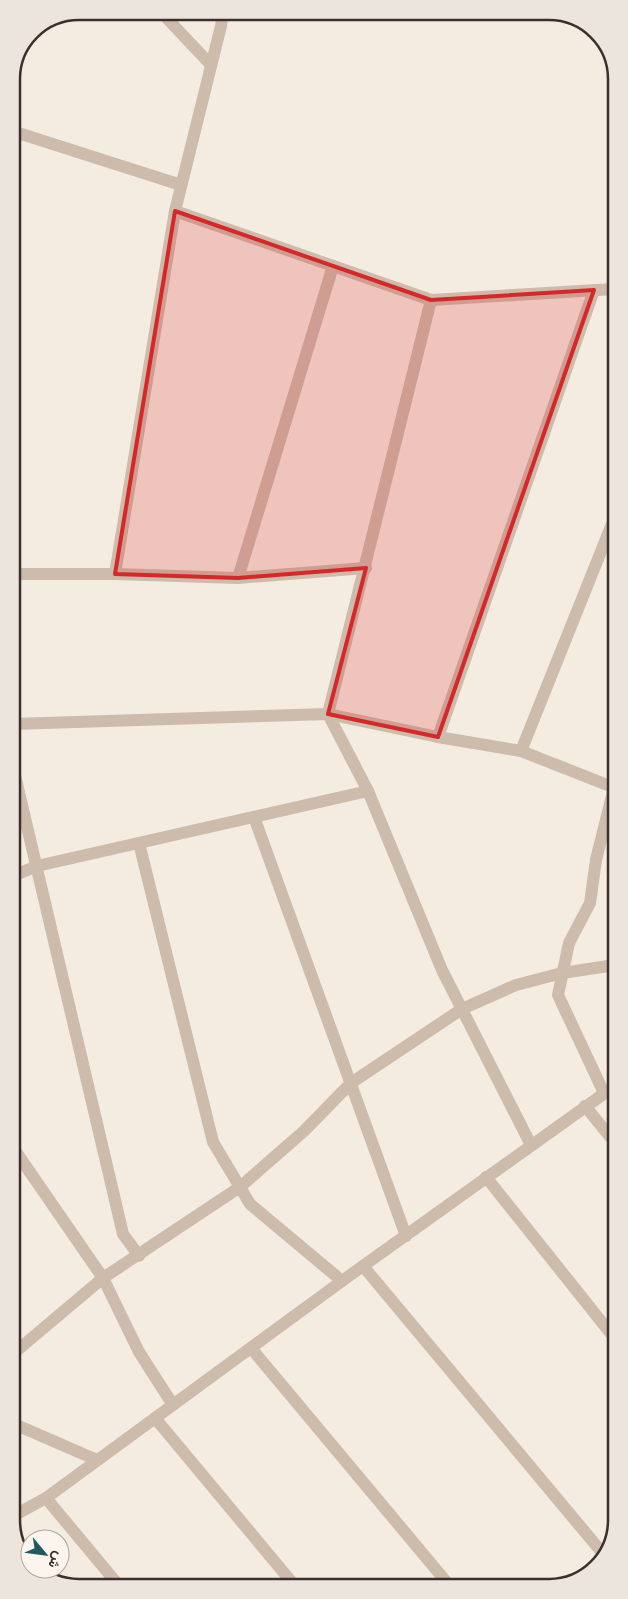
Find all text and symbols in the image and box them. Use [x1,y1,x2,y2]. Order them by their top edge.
north arrow [20,1529,70,1579]
text: ش [44,1549,68,1572]

